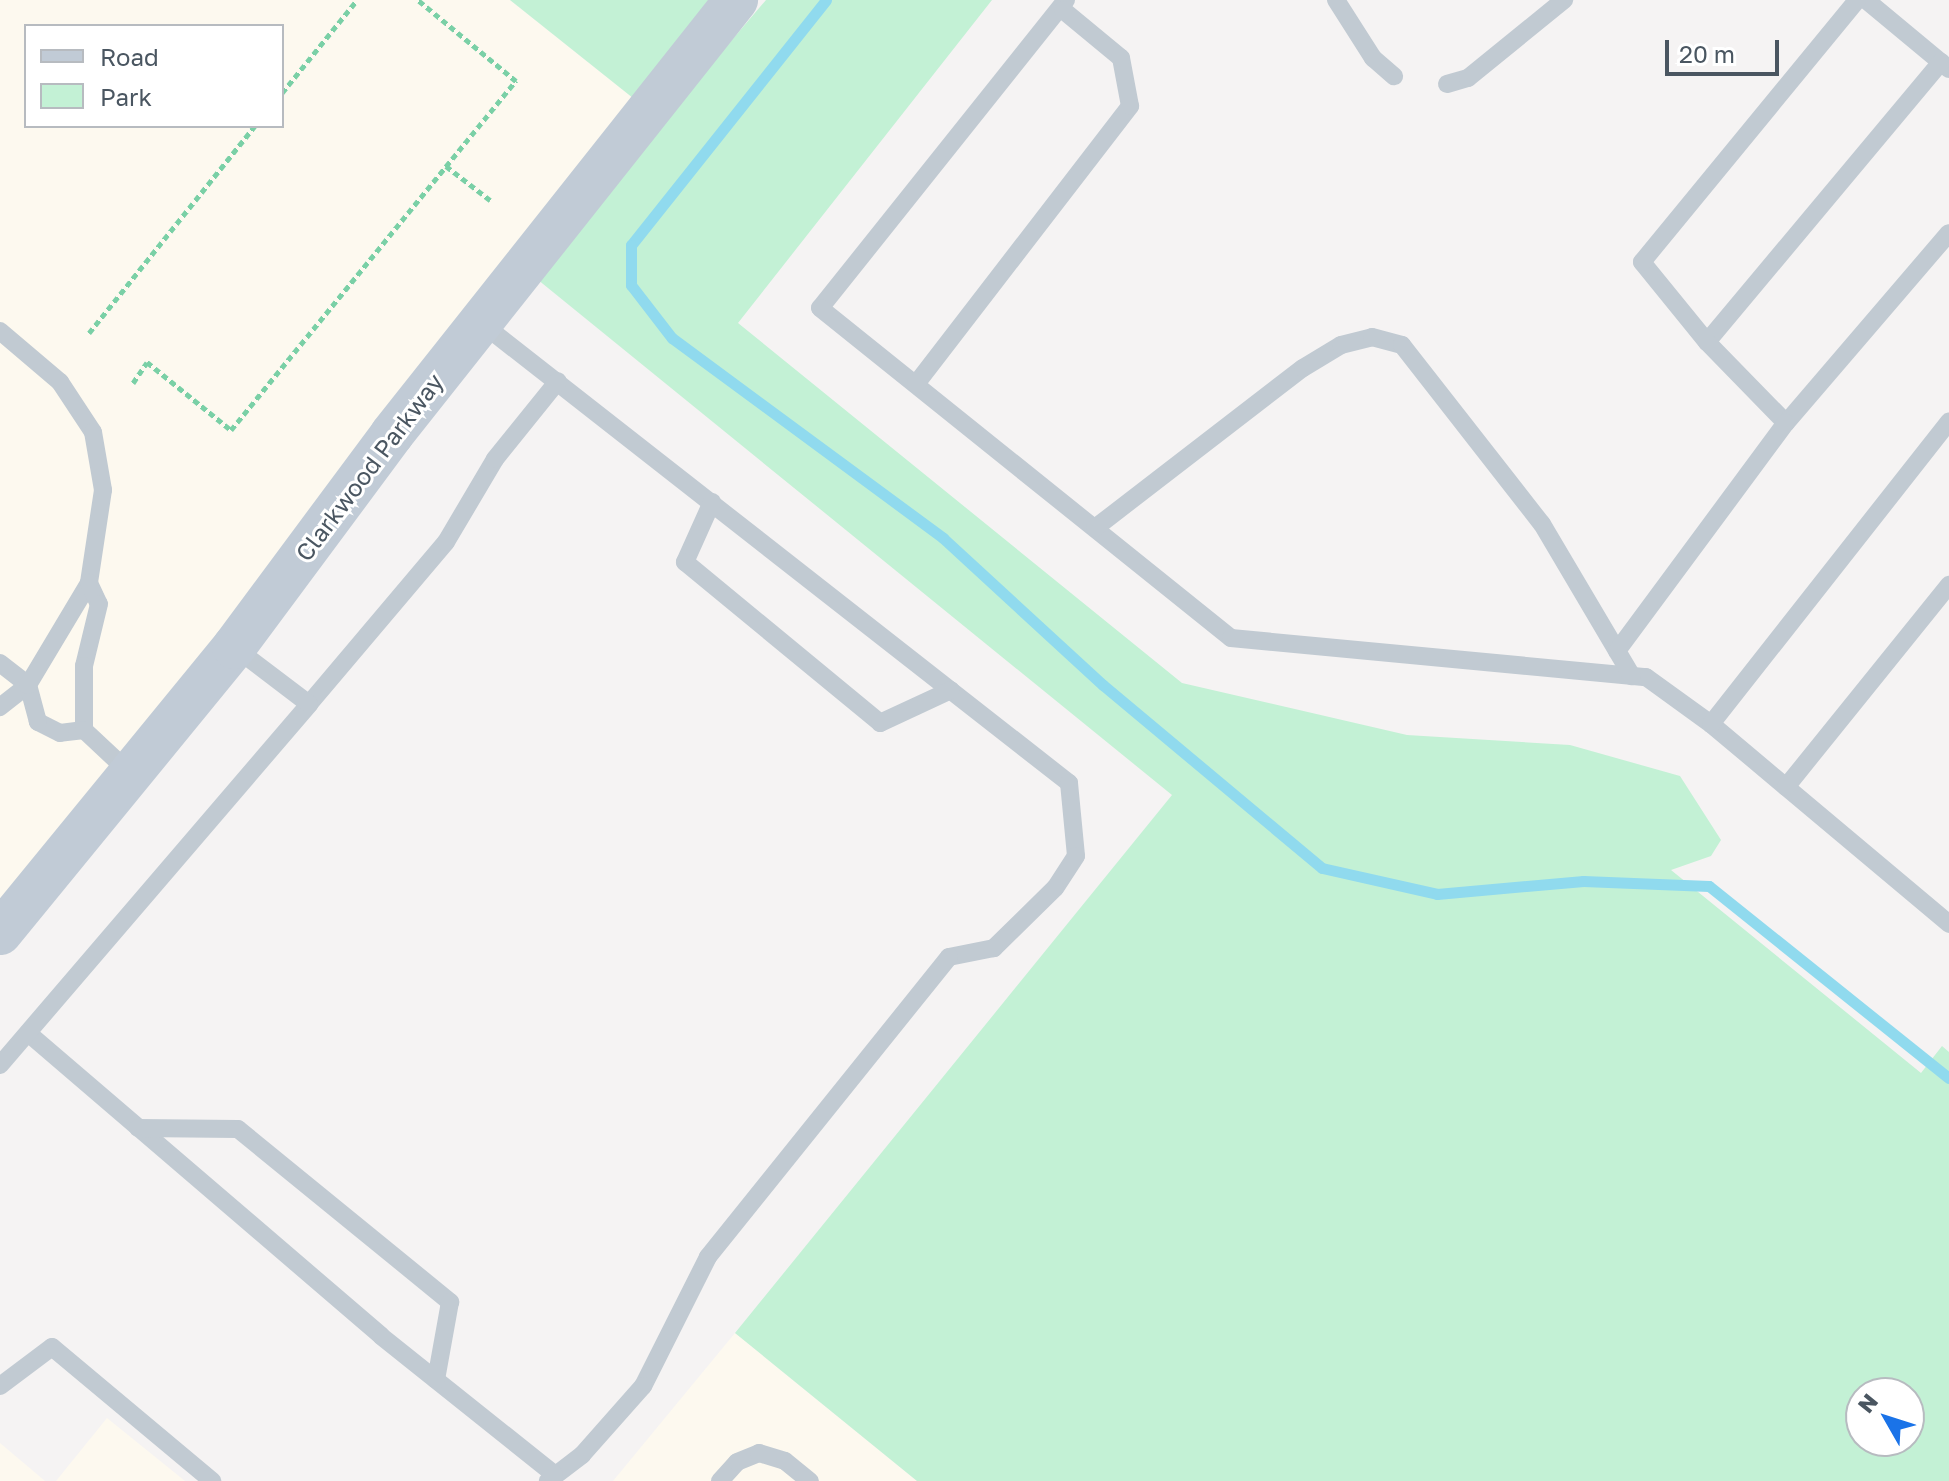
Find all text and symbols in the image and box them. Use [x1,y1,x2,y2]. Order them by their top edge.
legend [24,24,284,128]
scale bar [1669,24,1783,74]
text: 20 m [1679,39,1735,68]
text: Road [100,42,159,71]
text: Park [100,82,152,111]
street label: Clarkwood Parkway [289,368,449,566]
north arrow [1845,1377,1925,1457]
text: N [1852,1388,1883,1418]

